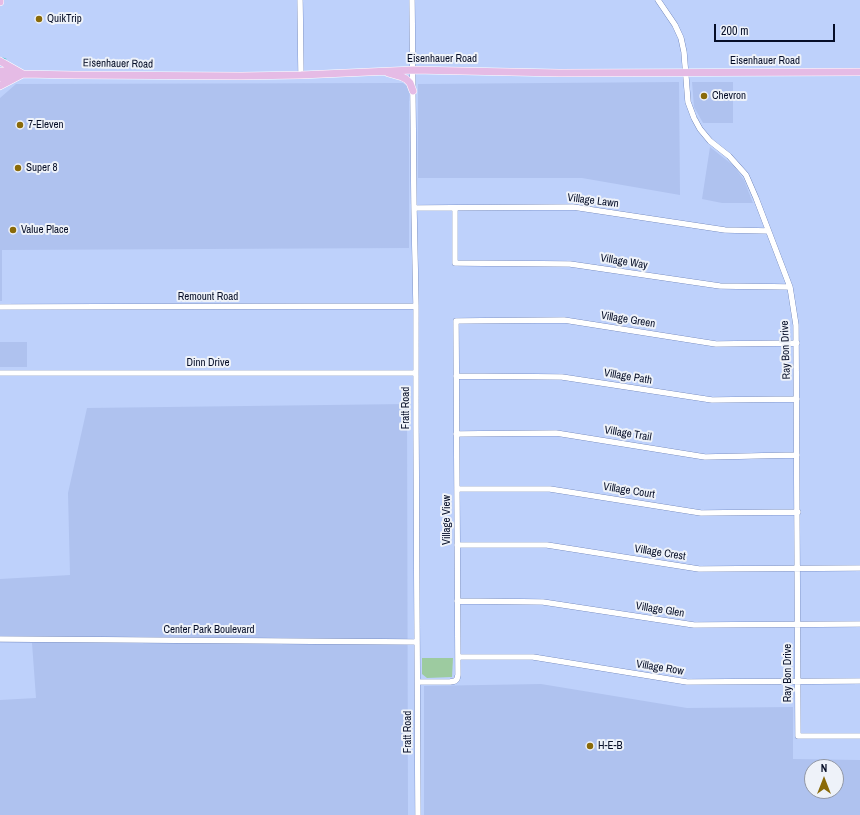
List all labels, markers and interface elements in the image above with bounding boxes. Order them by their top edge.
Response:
place label: QuikTrip [47,12,82,26]
marker: QuikTrip [34,14,44,24]
scale bar [716,16,837,42]
text: 200 m [721,23,748,39]
street label: Eisenhauer Road [407,52,477,66]
street label: Eisenhauer Road [730,54,800,68]
street label: Eisenhauer Road [83,57,153,71]
place label: Chevron [712,89,746,103]
marker: Chevron [699,91,709,101]
place label: 7-Eleven [28,118,64,132]
marker: 7-Eleven [15,120,25,130]
place label: Super 8 [26,161,58,175]
marker: Super 8 [13,163,23,173]
street label: Village Lawn [567,191,619,211]
place label: Value Place [21,223,68,237]
marker: Value Place [8,225,18,235]
street label: Village Way [599,252,649,272]
street label: Remount Road [178,290,238,304]
street label: Village Green [600,309,656,331]
street label: Ray Bon Drive [778,320,794,380]
street label: Dinn Drive [186,356,230,370]
street label: Village Path [603,367,653,387]
street label: Fratt Road [399,387,413,429]
street label: Village Trail [603,424,653,444]
street label: Village Court [602,480,656,502]
street label: Village View [440,495,454,545]
street label: Village Crest [634,542,686,564]
street label: Village Glen [635,600,685,620]
street label: Center Park Boulevard [163,623,255,637]
street label: Ray Bon Drive [781,644,795,702]
street label: Village Row [635,658,685,678]
street label: Fratt Road [401,711,415,753]
place label: H-E-B [598,739,623,753]
marker: H-E-B [585,741,595,751]
north arrow [804,759,844,799]
text: N [821,761,827,775]

